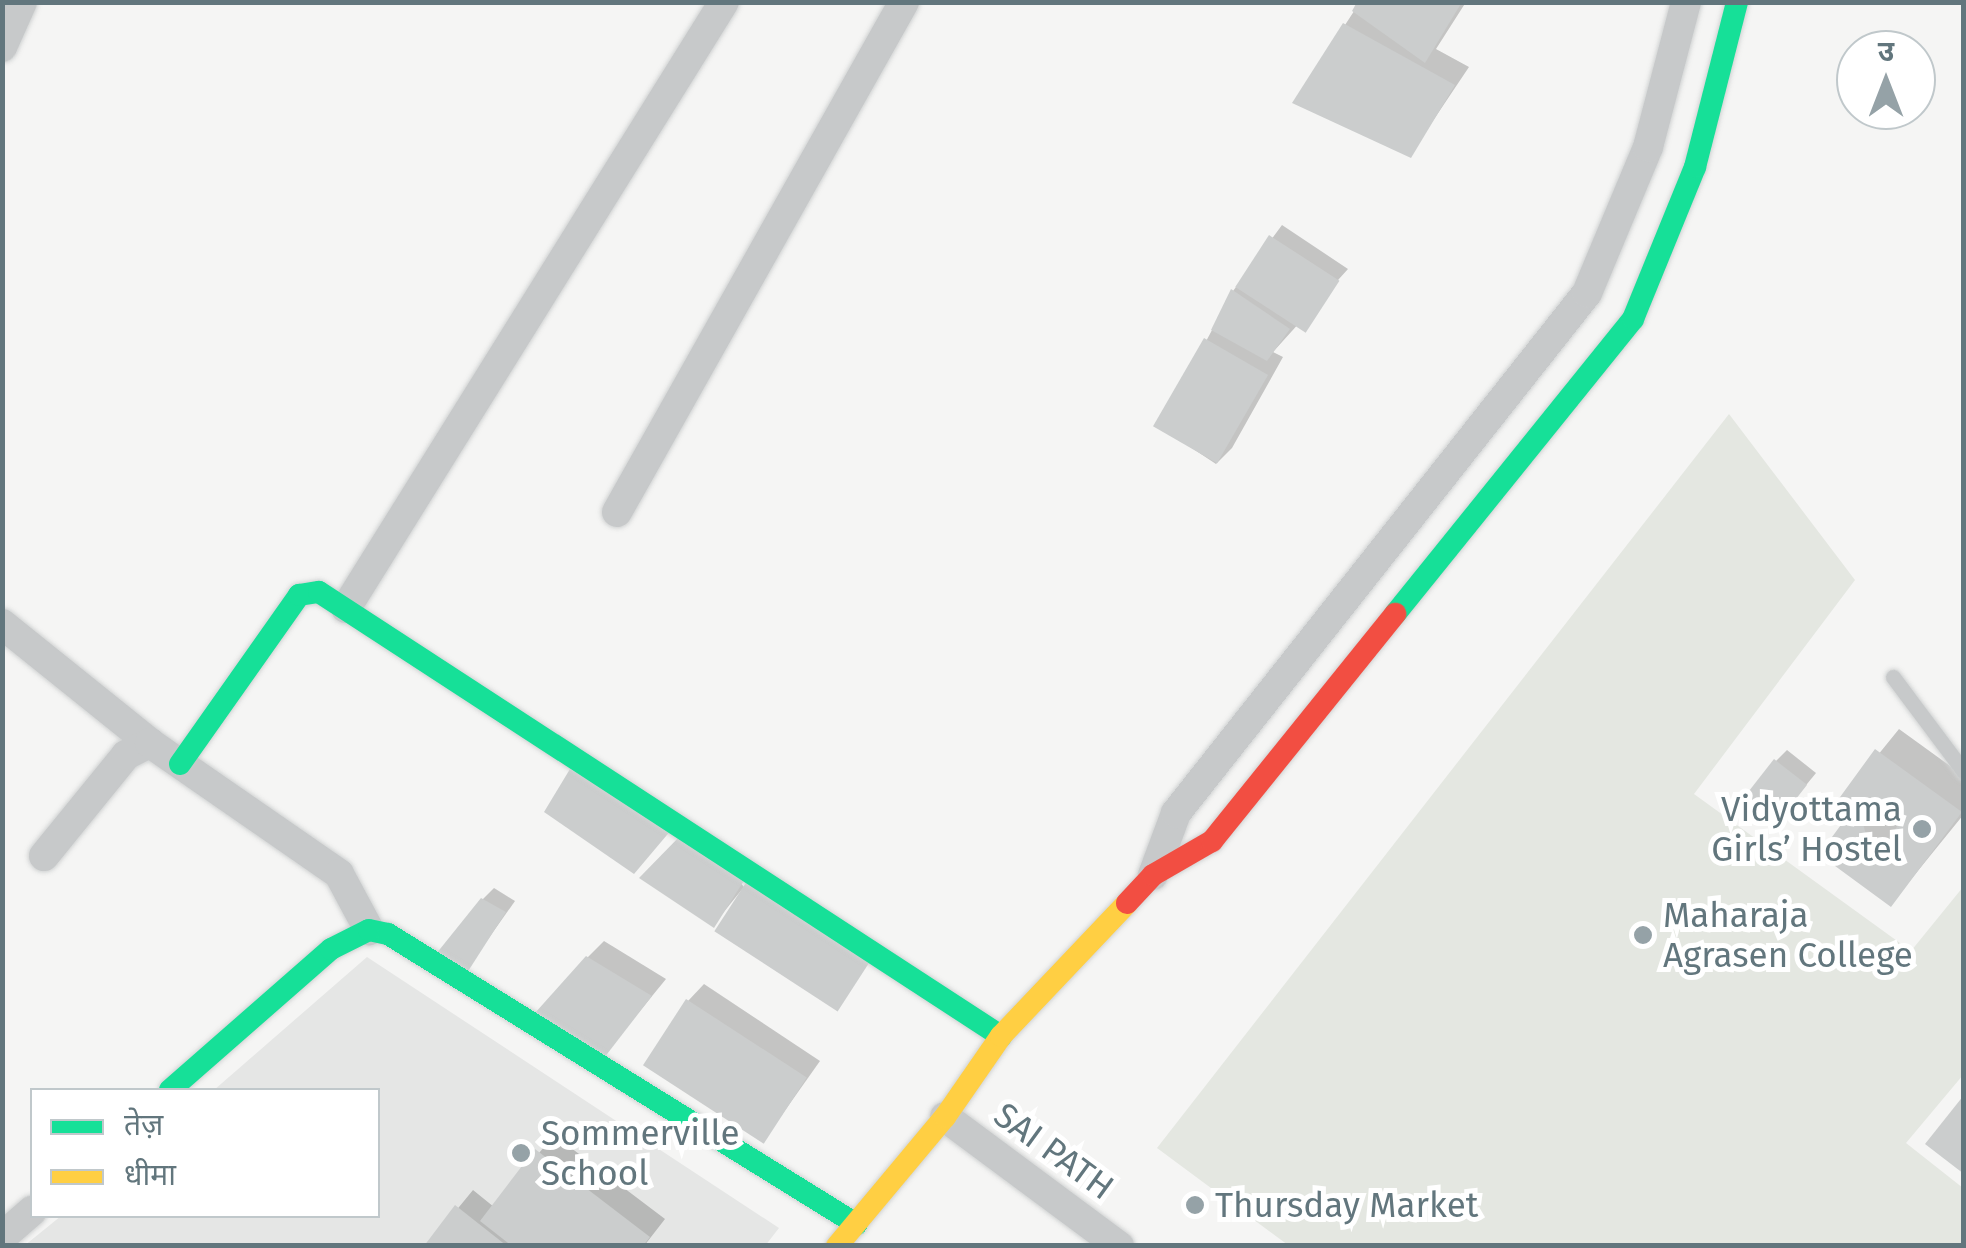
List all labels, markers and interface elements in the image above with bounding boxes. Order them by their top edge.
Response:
north arrow [1836,30,1936,130]
text: उ [1878,35,1894,68]
place label: Vidyottama Girls’ Hostel [1711,788,1902,870]
marker: Vidyottama Girls’ Hostel [1911,818,1933,840]
place label: Maharaja Agrasen College [1663,894,1913,976]
marker: Maharaja Agrasen College [1632,924,1654,946]
legend [30,1088,380,1218]
street label: SAI PATH [986,1094,1122,1208]
text: तेज़ [124,1107,163,1143]
place label: Sommerville School [541,1112,740,1194]
marker: Sommerville School [510,1142,532,1164]
text: धीमा [124,1157,176,1193]
place label: Thursday Market [1215,1184,1478,1226]
marker: Thursday Market [1184,1194,1206,1216]

